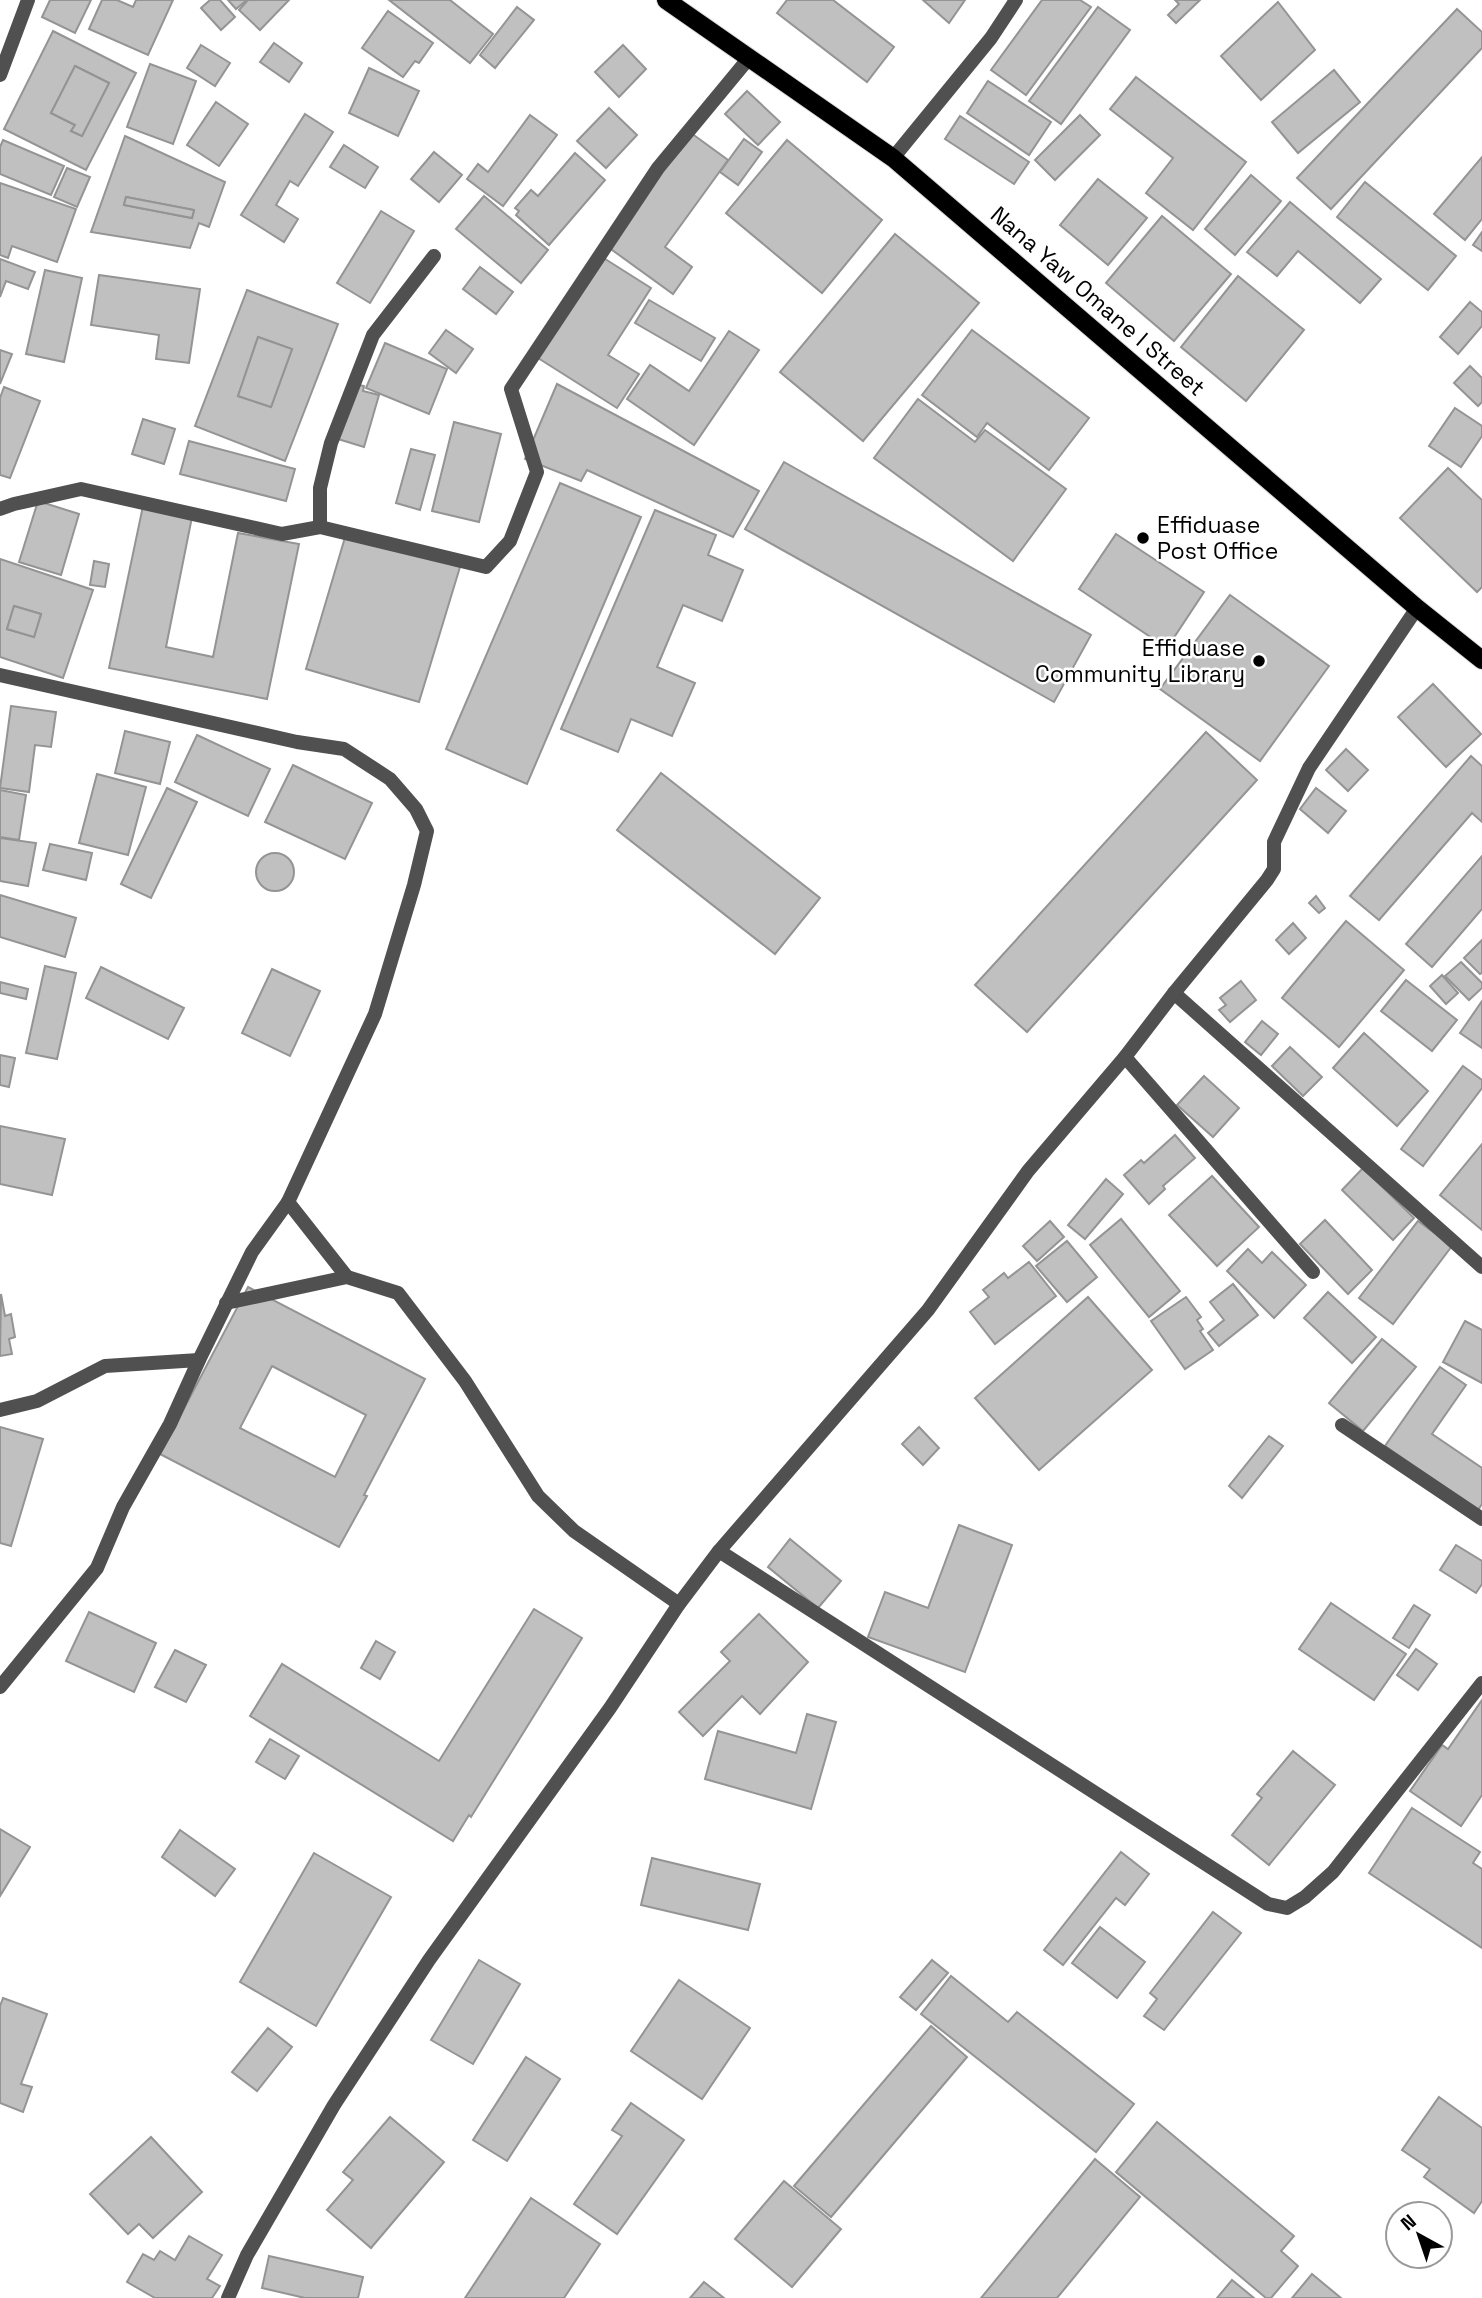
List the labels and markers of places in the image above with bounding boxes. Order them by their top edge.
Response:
place label: Effiduase Post Office [1157,510,1278,566]
marker: Effiduase Post Office [1135,530,1151,546]
place label: Effiduase Community Library [1035,633,1245,689]
marker: Effiduase Community Library [1251,653,1267,669]

